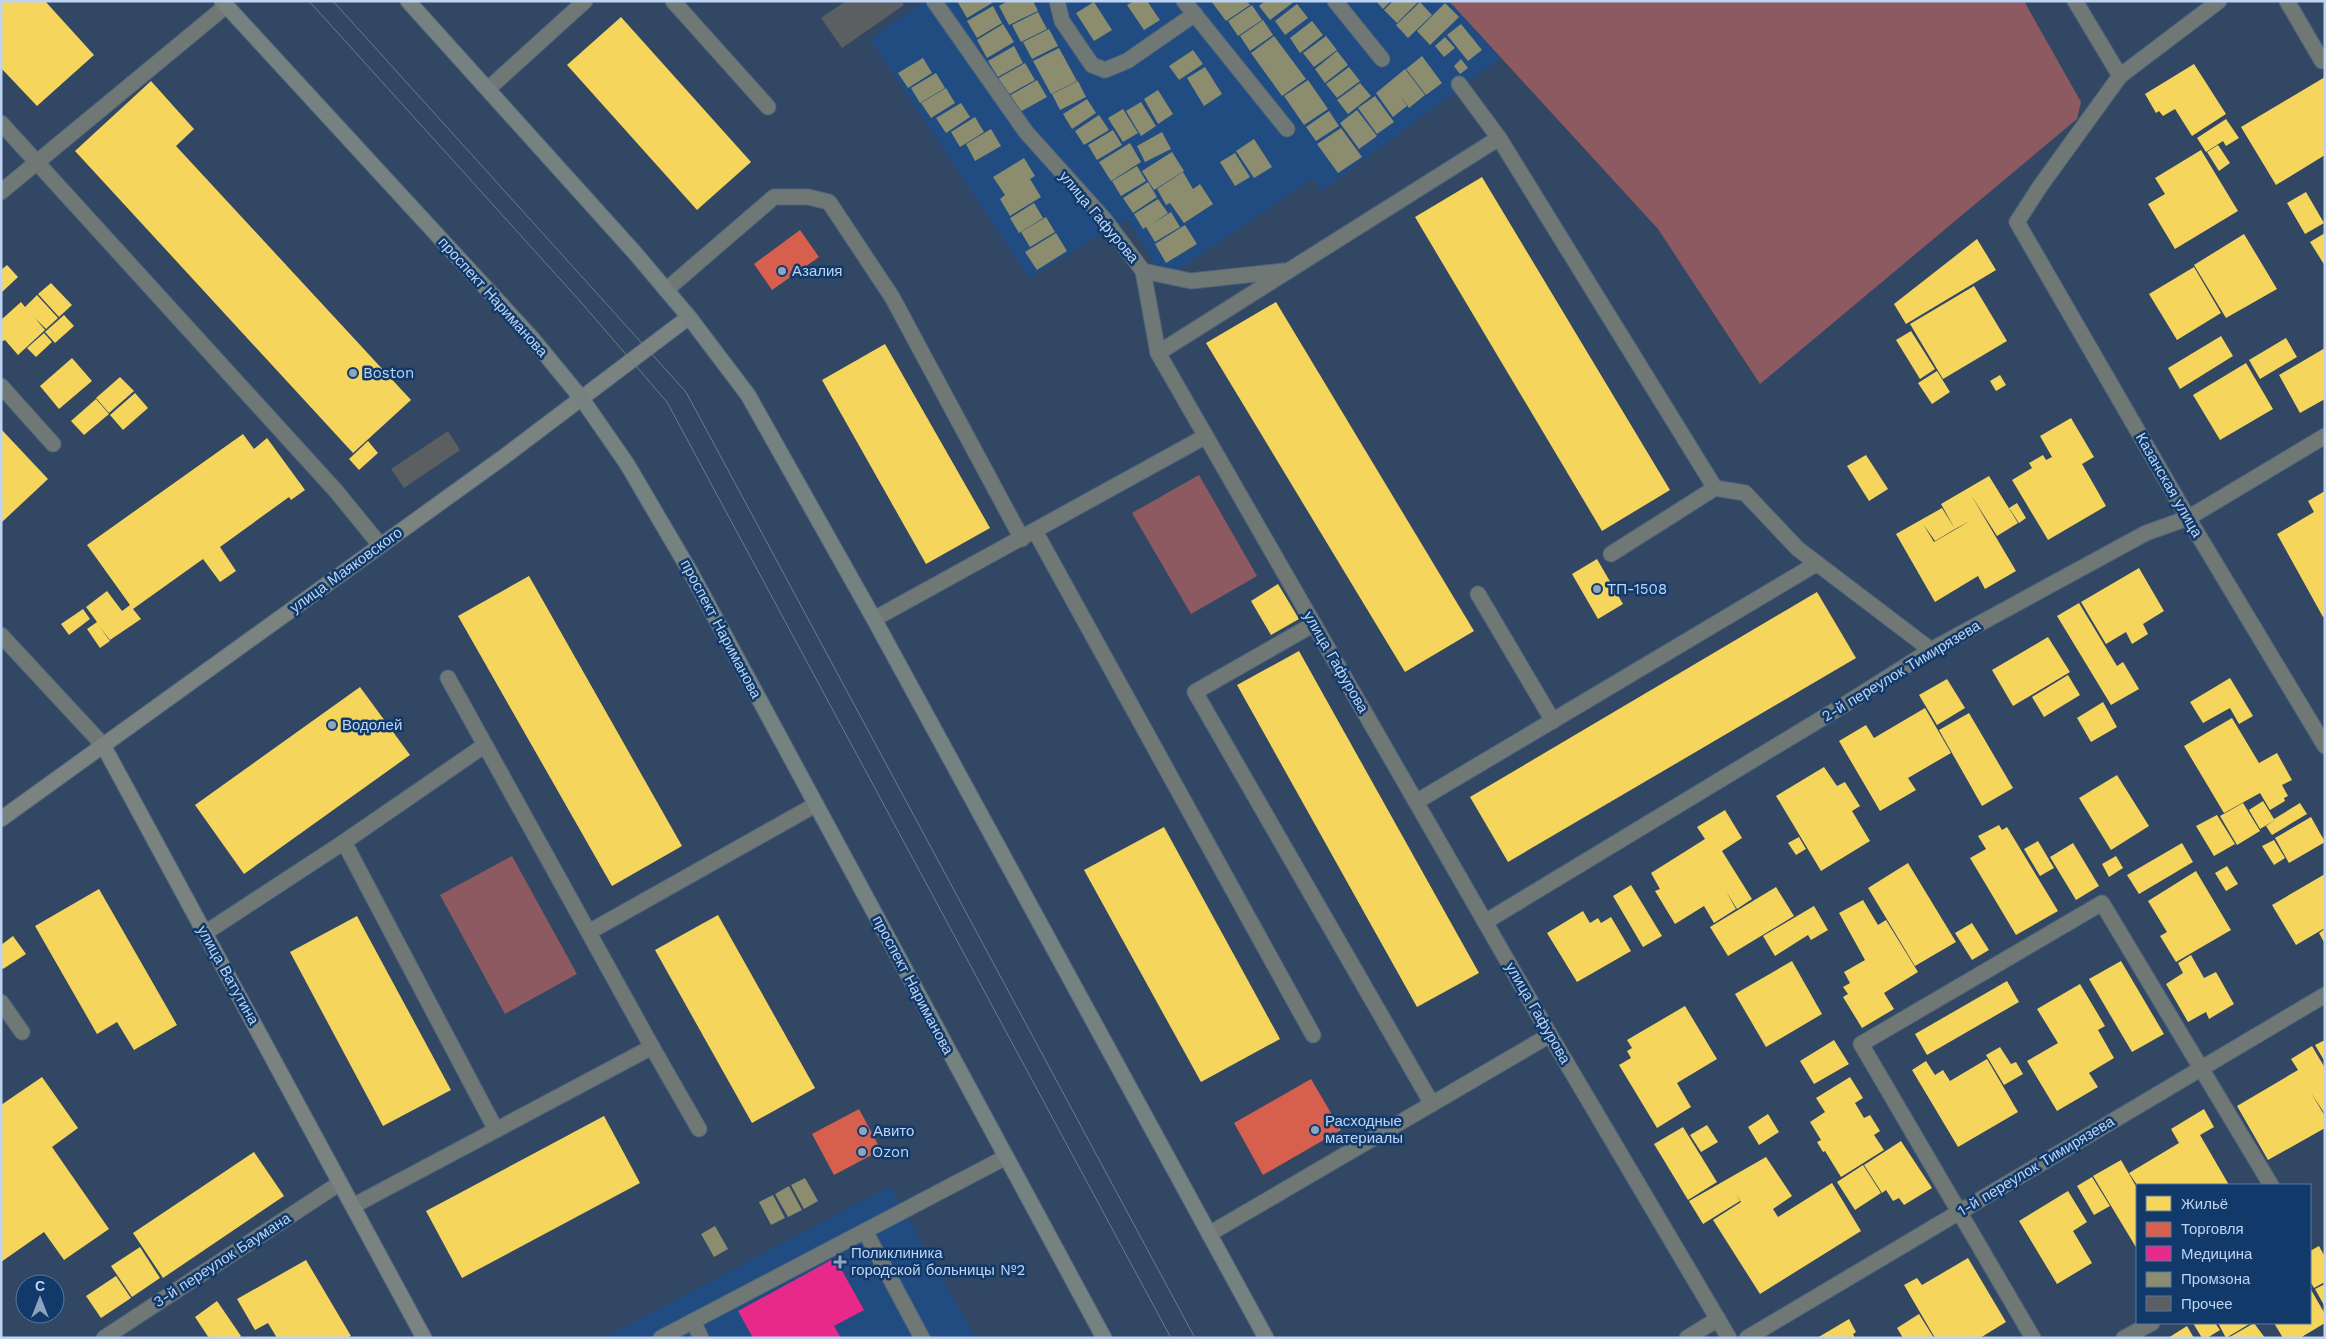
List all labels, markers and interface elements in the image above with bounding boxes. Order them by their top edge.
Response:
street label: улица Гафурова [1055,167,1143,267]
street label: проспект Нариманова [435,233,552,361]
place label: Азалия [792,262,842,280]
marker: Азалия [776,265,788,277]
place label: Boston [363,364,414,382]
marker: Boston [347,367,359,379]
street label: Казанская улица [2132,430,2207,541]
street label: улица Маяковского [286,523,406,617]
street label: проспект Нариманова [677,556,766,702]
place label: ТП-1508 [1607,580,1667,598]
marker: ТП-1508 [1591,583,1603,595]
street label: улица Гафурова [1300,608,1373,717]
street label: 2-й переулок Тимирязева [1818,616,1984,726]
place label: Водолей [342,716,402,734]
marker: Водолей [326,719,338,731]
street label: проспект Нариманова [869,912,958,1058]
street label: улица Ватутина [193,922,263,1028]
street label: улица Гафурова [1502,959,1575,1068]
place label: Расходные материалы [1325,1112,1403,1147]
street label: 1-й переулок Тимирязева [1955,1112,2118,1220]
place label: Авито [873,1122,914,1140]
marker: Расходные материалы [1309,1124,1321,1136]
marker: Авито [857,1125,869,1137]
place label: Ozon [872,1143,909,1161]
marker: Ozon [856,1146,868,1158]
legend [2136,1184,2311,1324]
text: Жильё [2181,1195,2228,1213]
street label: 3-й переулок Баумана [150,1209,294,1311]
text: Торговля [2181,1220,2244,1238]
place label: Поликлиника городской больницы №2 [851,1244,1025,1279]
text: Медицина [2181,1245,2253,1263]
marker: Поликлиника городской больницы №2 [833,1255,847,1269]
text: Промзона [2181,1270,2251,1288]
north arrow [15,1274,65,1324]
text: С [35,1278,45,1294]
text: Прочее [2181,1295,2233,1313]

